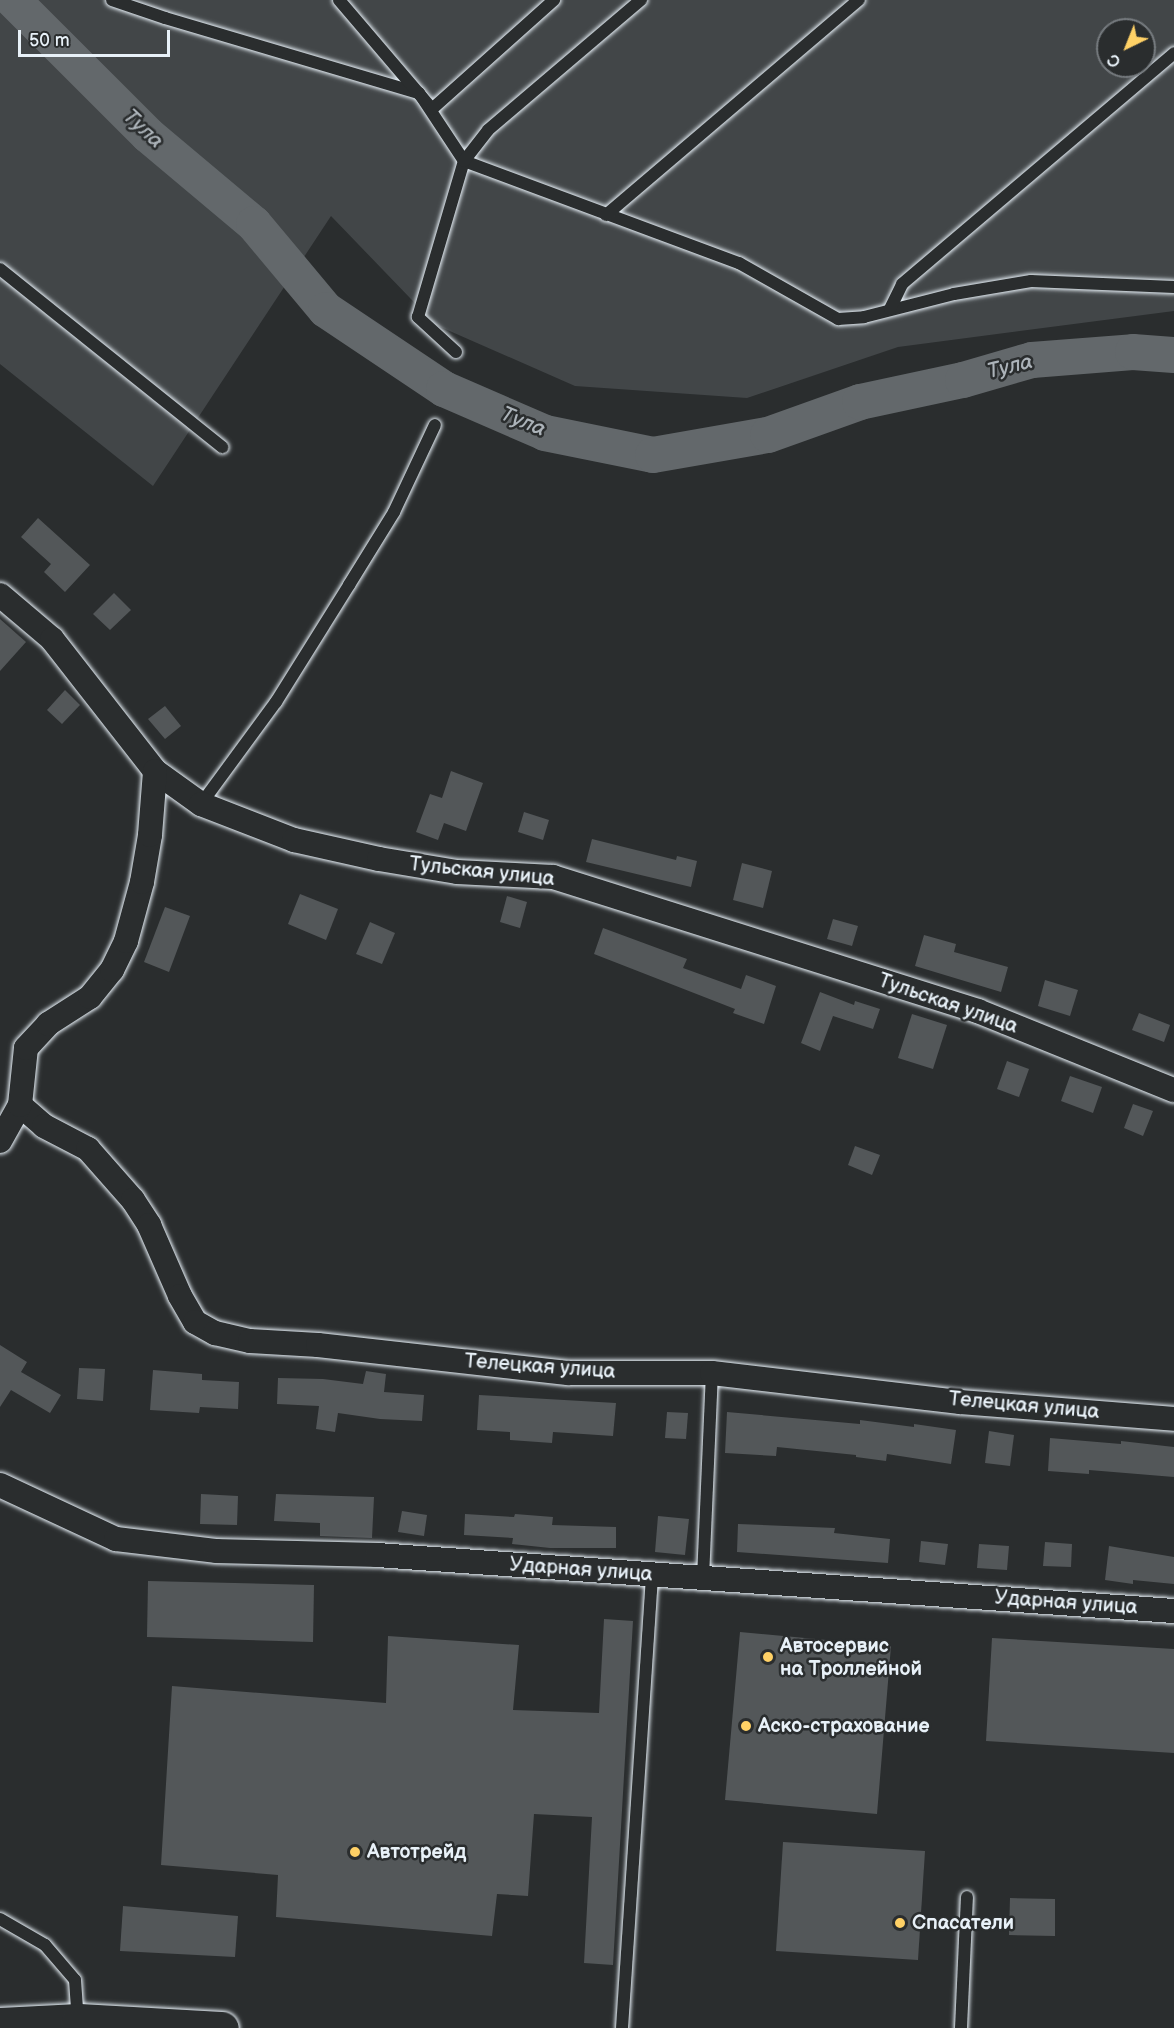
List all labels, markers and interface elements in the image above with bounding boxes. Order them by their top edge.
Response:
scale bar [21,18,172,56]
north arrow [1096,18,1156,78]
text: 50 m [29,30,70,51]
text: С [1104,49,1125,71]
water label: Тула [117,104,169,154]
water label: Тула [984,349,1036,385]
water label: Тула [497,402,549,442]
street label: Тульская улица [408,852,556,892]
street label: Тульская улица [875,969,1021,1039]
street label: Телецкая улица [464,1350,616,1384]
street label: Телецкая улица [948,1387,1100,1425]
street label: Ударная улица [509,1553,653,1587]
street label: Ударная улица [994,1586,1138,1620]
place label: Автосервис на Троллейной [780,1634,922,1681]
marker: Автосервис на Троллейной [761,1650,775,1664]
place label: Аско-страхование [758,1714,930,1738]
marker: Аско-страхование [739,1719,753,1733]
place label: Автотрейд [367,1840,466,1864]
marker: Автотрейд [348,1845,362,1859]
place label: Спасатели [912,1911,1014,1935]
marker: Спасатели [893,1916,907,1930]

